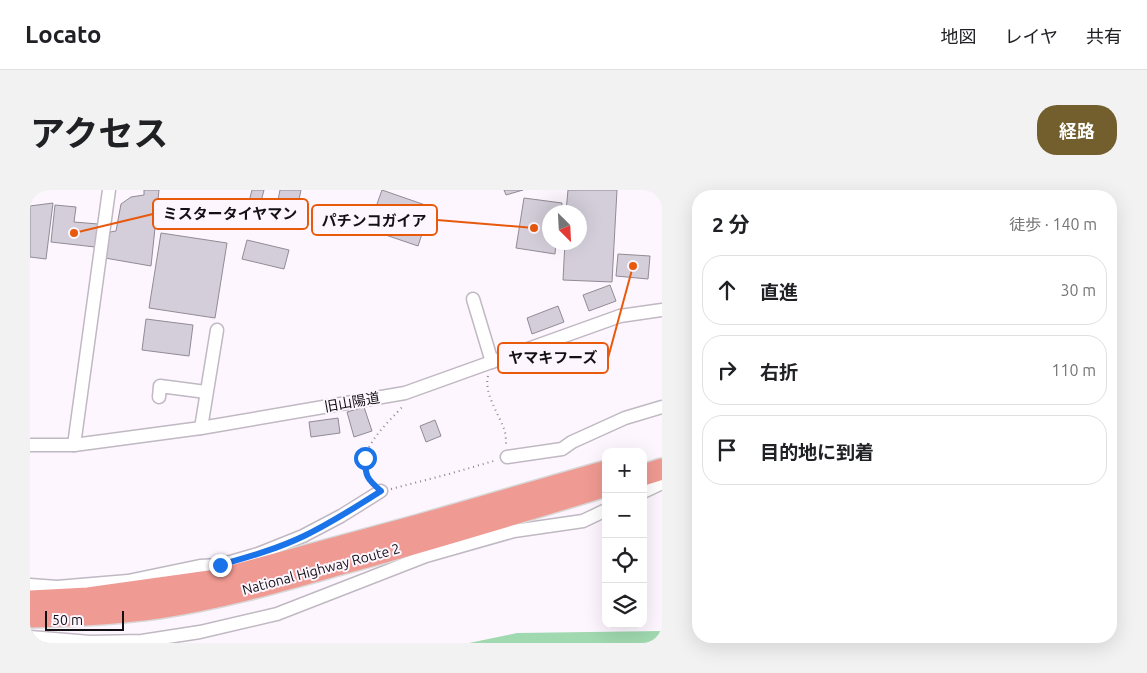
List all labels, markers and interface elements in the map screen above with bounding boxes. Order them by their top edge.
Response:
text: Locato [25,21,101,48]
text: 地図 [941,26,977,46]
text: レイヤ [1005,26,1058,46]
text: 共有 [1086,26,1122,46]
button: 経路 [1037,105,1117,155]
text: アクセス [30,113,168,153]
callout: ミスタータイヤマン [153,199,308,229]
text: ミスタータイヤマン [163,205,297,222]
callout: パチンコガイア [312,205,437,235]
north arrow [542,205,587,250]
text: パチンコガイア [321,212,427,229]
text: 2 分 [712,212,750,236]
text: 徒歩 · 140 m [1009,215,1097,233]
icon: ahead [713,276,741,304]
text: 直進 [760,281,798,303]
text: 30 m [1060,281,1096,299]
callout: ヤマキフーズ [498,343,608,373]
text: ヤマキフーズ [508,349,598,366]
icon: right [713,356,741,384]
text: 右折 [760,361,798,383]
text: 110 m [1051,361,1096,379]
street label: 旧山陽道 [323,389,381,415]
icon: arrive [713,436,741,464]
text: 目的地に到着 [760,441,874,463]
route start [354,447,377,470]
map controls [602,448,647,628]
button: + [602,448,647,493]
button: − [602,493,647,538]
button: locate [602,538,647,583]
street label: National Highway Route 2 [240,540,402,598]
route end [209,554,232,577]
button: layers [602,583,647,628]
scale bar [45,608,124,631]
text: 50 m [52,612,83,628]

